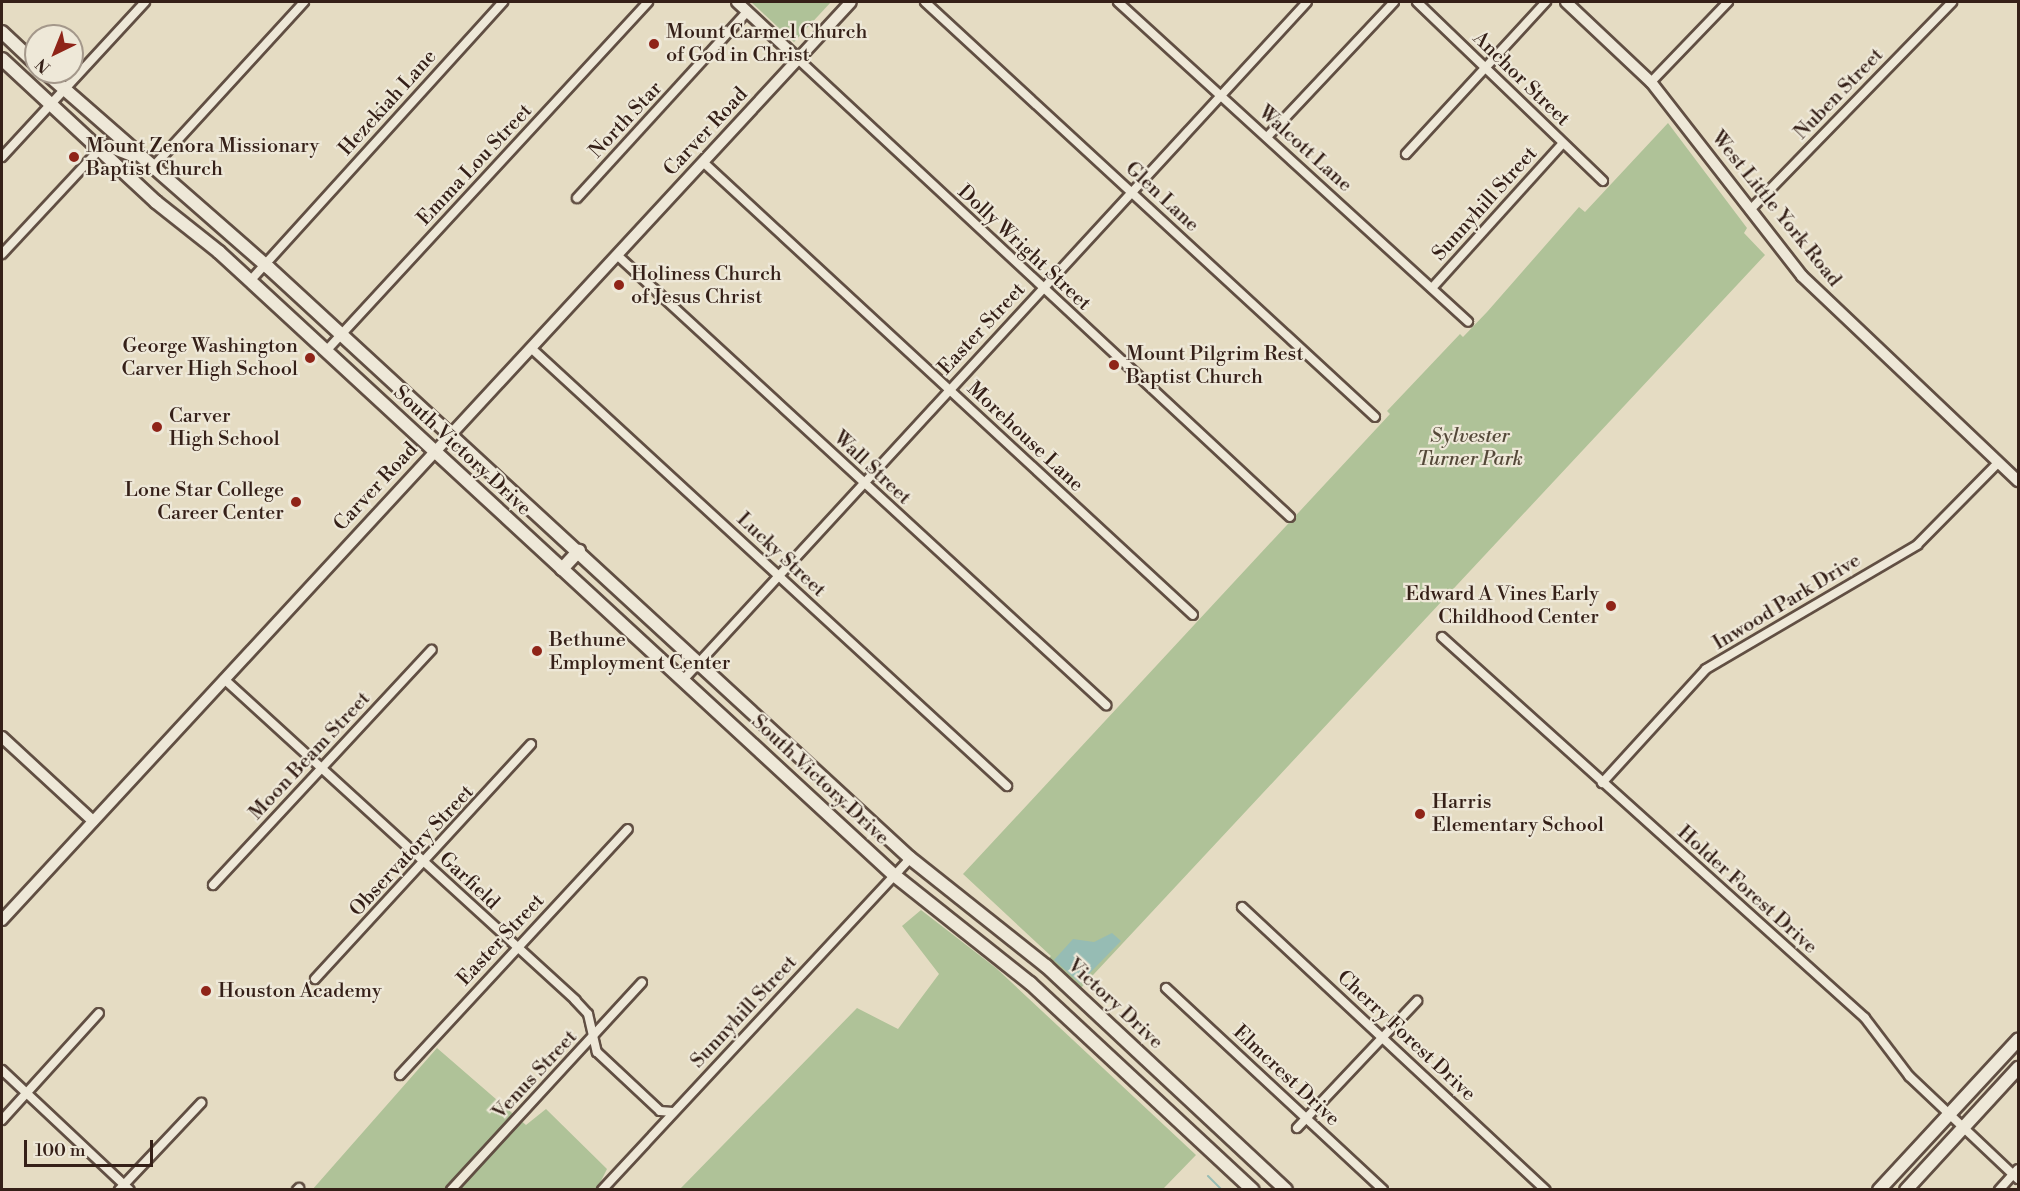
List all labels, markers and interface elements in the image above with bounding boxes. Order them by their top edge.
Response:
place label: Mount Carmel Church of God in Christ [666,20,867,67]
north arrow [24,24,84,84]
street label: Anchor Street [1467,27,1575,131]
marker: Mount Carmel Church of God in Christ [647,37,661,51]
street label: Nuben Street [1789,43,1889,145]
street label: Hezekiah Lane [334,45,442,161]
text: N [32,54,55,77]
street label: North Star [584,77,668,163]
street label: Carver Road [659,83,753,181]
street label: Emma Lou Street [413,99,537,231]
street label: Walcott Lane [1253,101,1357,197]
street label: West Little York Road [1706,126,1846,292]
place label: Mount Zenora Missionary Baptist Church [86,134,319,181]
street label: Sunnyhill Street [1428,142,1542,266]
marker: Mount Zenora Missionary Baptist Church [67,150,81,164]
street label: Glen Lane [1120,157,1204,237]
street label: Dolly Wright Street [952,180,1096,316]
place label: Holiness Church of Jesus Christ [631,262,782,309]
marker: Holiness Church of Jesus Christ [612,278,626,292]
street label: Easter Street [933,278,1031,380]
place label: George Washington Carver High School [121,334,298,381]
place label: Mount Pilgrim Rest Baptist Church [1126,342,1304,389]
marker: George Washington Carver High School [303,351,317,365]
marker: Mount Pilgrim Rest Baptist Church [1107,358,1121,372]
street label: Morehouse Lane [962,377,1088,497]
street label: South Victory Drive [388,381,536,521]
place label: Carver High School [169,404,280,451]
marker: Carver High School [150,420,164,434]
park label: Sylvester Turner Park [1417,424,1523,471]
street label: Wall Street [828,426,916,510]
street label: Carver Road [329,438,423,536]
place label: Lone Star College Career Center [124,478,284,525]
marker: Lone Star College Career Center [289,495,303,509]
street label: Lucky Street [731,508,831,602]
street label: Inwood Park Drive [1709,549,1865,655]
place label: Edward A Vines Early Childhood Center [1405,582,1599,629]
marker: Edward A Vines Early Childhood Center [1604,599,1618,613]
place label: Bethune Employment Center [549,628,730,675]
marker: Bethune Employment Center [530,644,544,658]
street label: Moon Beam Street [244,687,376,825]
street label: South Victory Drive [746,710,894,850]
street label: Observatory Street [345,780,479,922]
place label: Harris Elementary School [1432,790,1604,837]
marker: Harris Elementary School [1413,807,1427,821]
street label: Holder Forest Drive [1672,821,1822,959]
street label: Garfield [434,847,504,915]
street label: Easter Street [452,889,550,991]
street label: Sunnyhill Street [686,951,802,1073]
street label: Victory Drive [1062,954,1168,1054]
street label: Cherry Forest Drive [1332,966,1480,1106]
place label: Houston Academy [218,979,382,1003]
marker: Houston Academy [199,984,213,998]
street label: Elmcrest Drive [1228,1021,1344,1131]
street label: Venus Street [488,1025,582,1125]
scale bar [27,1128,156,1166]
text: 100 m [35,1139,86,1162]

